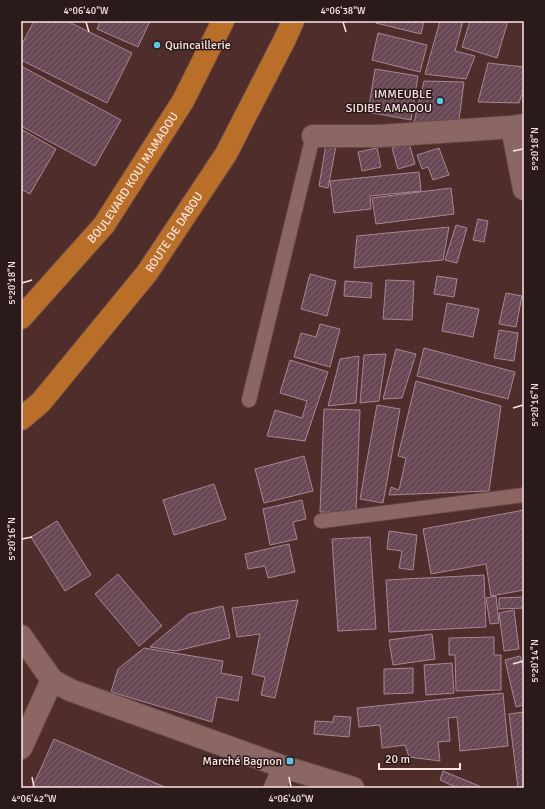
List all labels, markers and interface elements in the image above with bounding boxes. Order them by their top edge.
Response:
text: 4°06'40"W [63,5,109,17]
text: 4°06'38"W [320,5,366,17]
place label: Quincaillerie [165,38,231,53]
marker: Quincaillerie [152,40,162,50]
place label: IMMEUBLE SIDIBE AMADOU [346,87,432,116]
marker: IMMEUBLE SIDIBE AMADOU [435,96,445,106]
street label: BOULEVARD KOUI MAMADOU [84,109,182,246]
text: 5°20'18"N [529,127,541,171]
street label: ROUTE DE DABOU [142,189,206,276]
text: 5°20'18"N [6,261,18,305]
text: 5°20'16"N [529,383,541,427]
text: 5°20'16"N [6,517,18,561]
text: 5°20'14"N [529,639,541,683]
scale bar [379,745,460,771]
text: 20 m [385,752,410,767]
place label: Marché Bagnon [202,754,282,769]
marker: Marché Bagnon [285,756,295,766]
text: 4°06'42"W [11,793,57,805]
text: 4°06'40"W [268,793,314,805]

